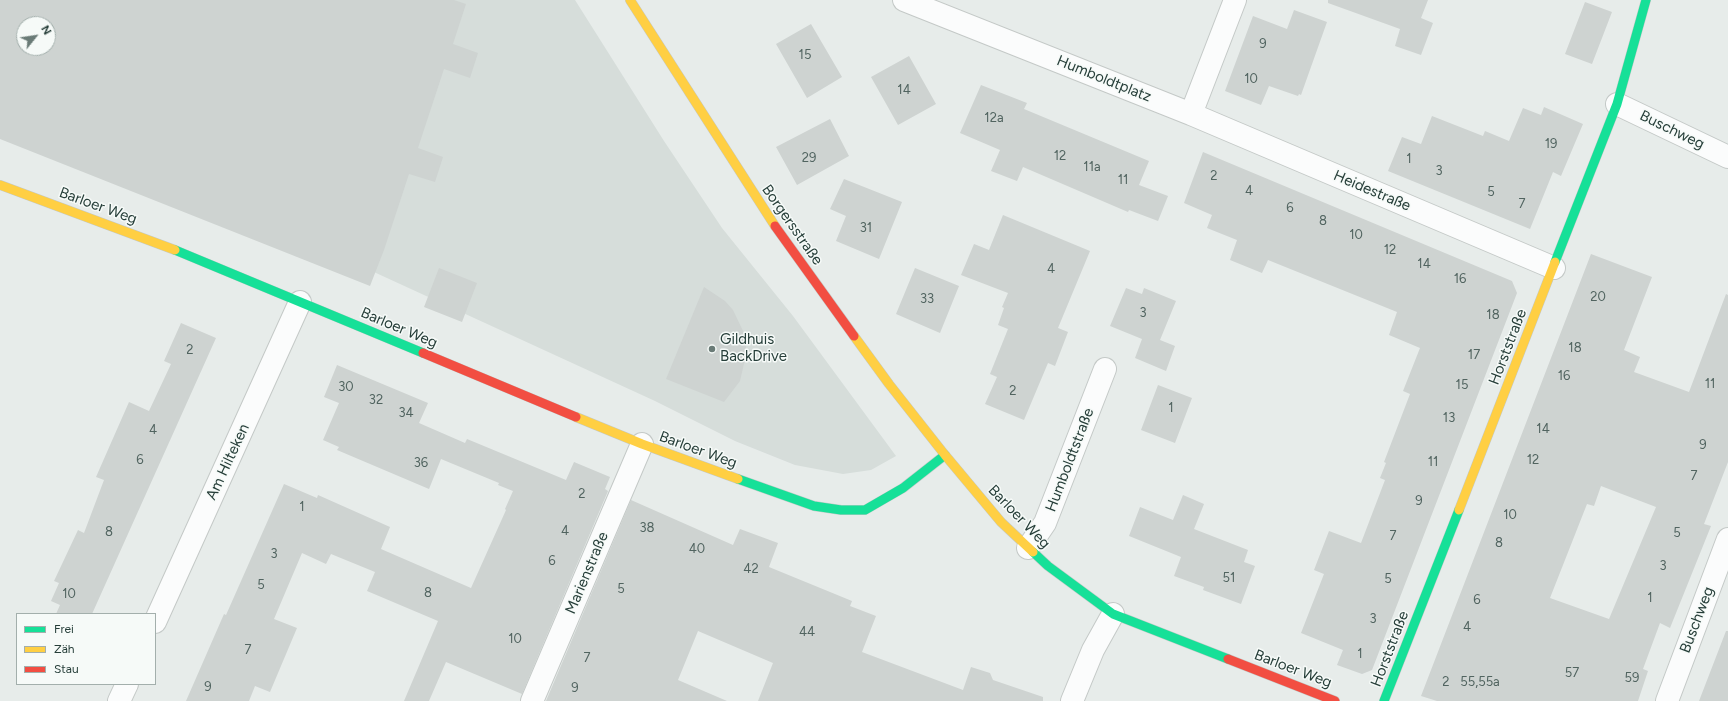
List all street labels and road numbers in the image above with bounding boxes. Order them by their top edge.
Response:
street label: Humboldtplatz [1054,52,1154,106]
street label: Buschweg [1637,107,1707,153]
street label: Heidestraße [1331,167,1413,215]
street label: Borgersstraße [758,181,826,269]
street label: Barloer Weg [57,184,139,228]
street label: Barloer Weg [358,304,440,352]
street label: Horststraße [1485,307,1531,387]
street label: Humboldtstraße [1042,406,1098,514]
street label: Am Hilteken [202,421,254,503]
street label: Barloer Weg [657,428,739,472]
street label: Barloer Weg [984,481,1054,553]
street label: Marienstraße [562,529,612,617]
street label: Buschweg [1676,584,1718,656]
street label: Horststraße [1367,609,1413,689]
street label: Barloer Weg [1252,646,1334,692]

